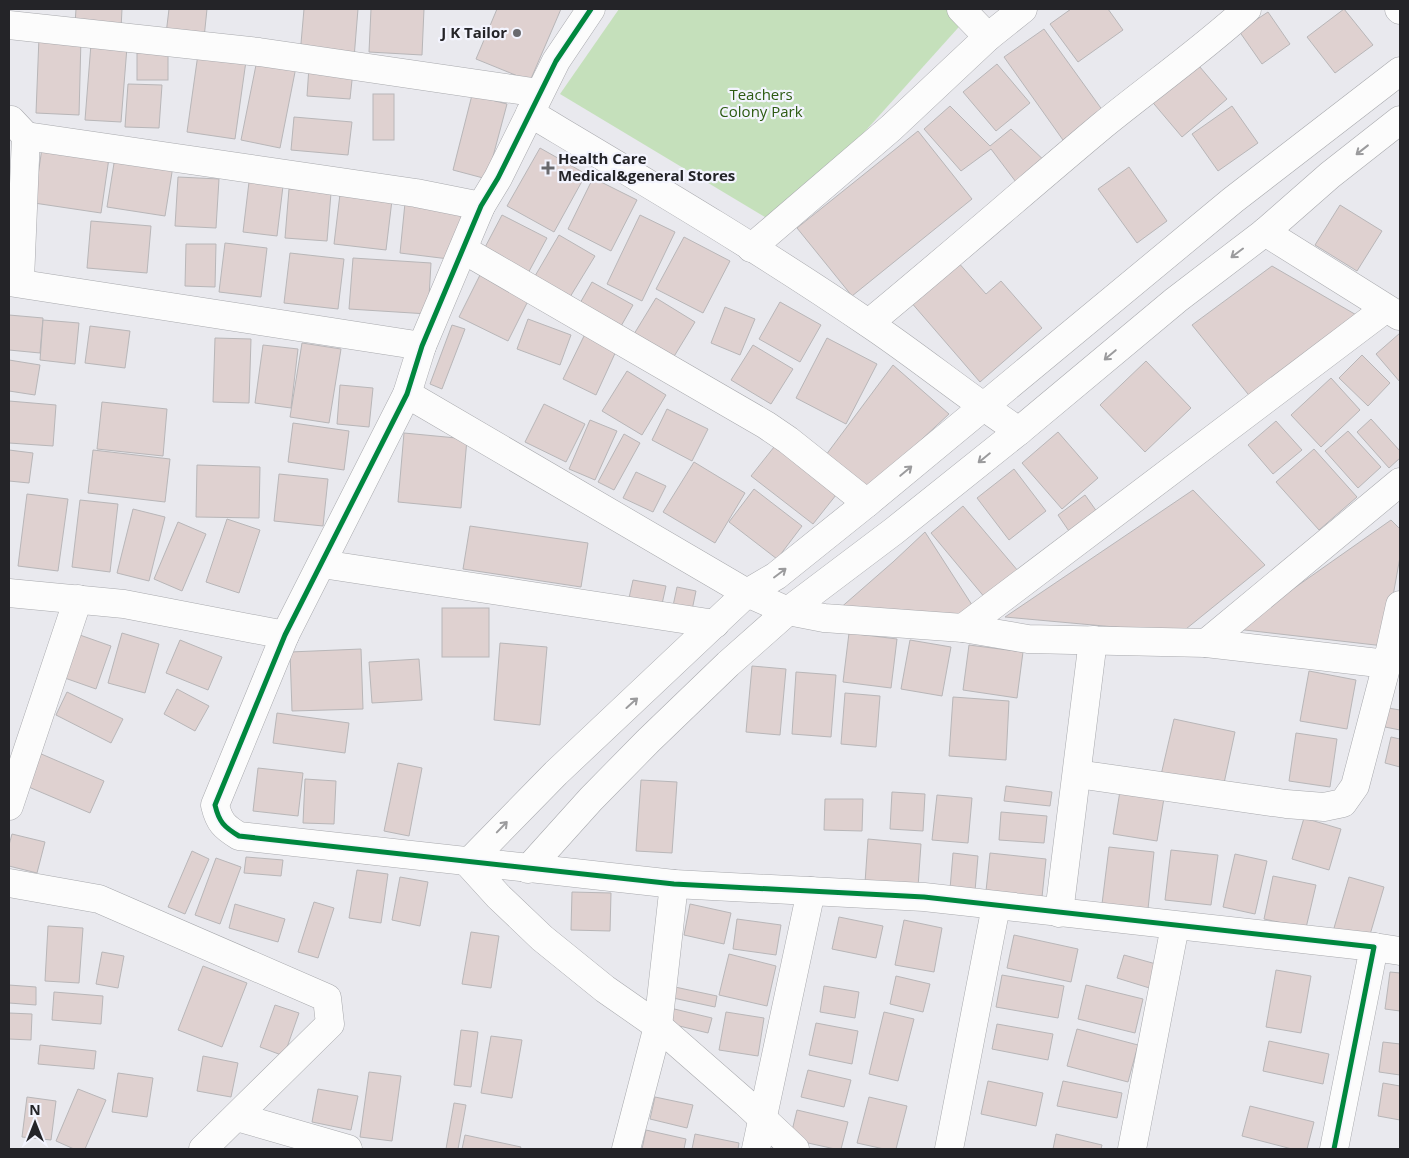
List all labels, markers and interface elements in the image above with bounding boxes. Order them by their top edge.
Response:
place label: J K Tailor [439,22,507,42]
marker: J K Tailor [511,27,523,39]
park label: Teachers Colony Park [719,84,803,121]
one-way arrow [1355,145,1369,155]
place label: Health Care Medical&general Stores [558,148,735,185]
marker: Health Care Medical&general Stores [542,162,554,174]
one-way arrow [1231,248,1244,259]
one-way arrow [1104,349,1117,360]
one-way arrow [978,453,991,464]
one-way arrow [899,465,912,476]
one-way arrow [773,568,787,578]
one-way arrow [625,697,638,709]
one-way arrow [496,821,508,834]
north arrow [10,1098,60,1148]
text: N [29,1100,41,1119]

